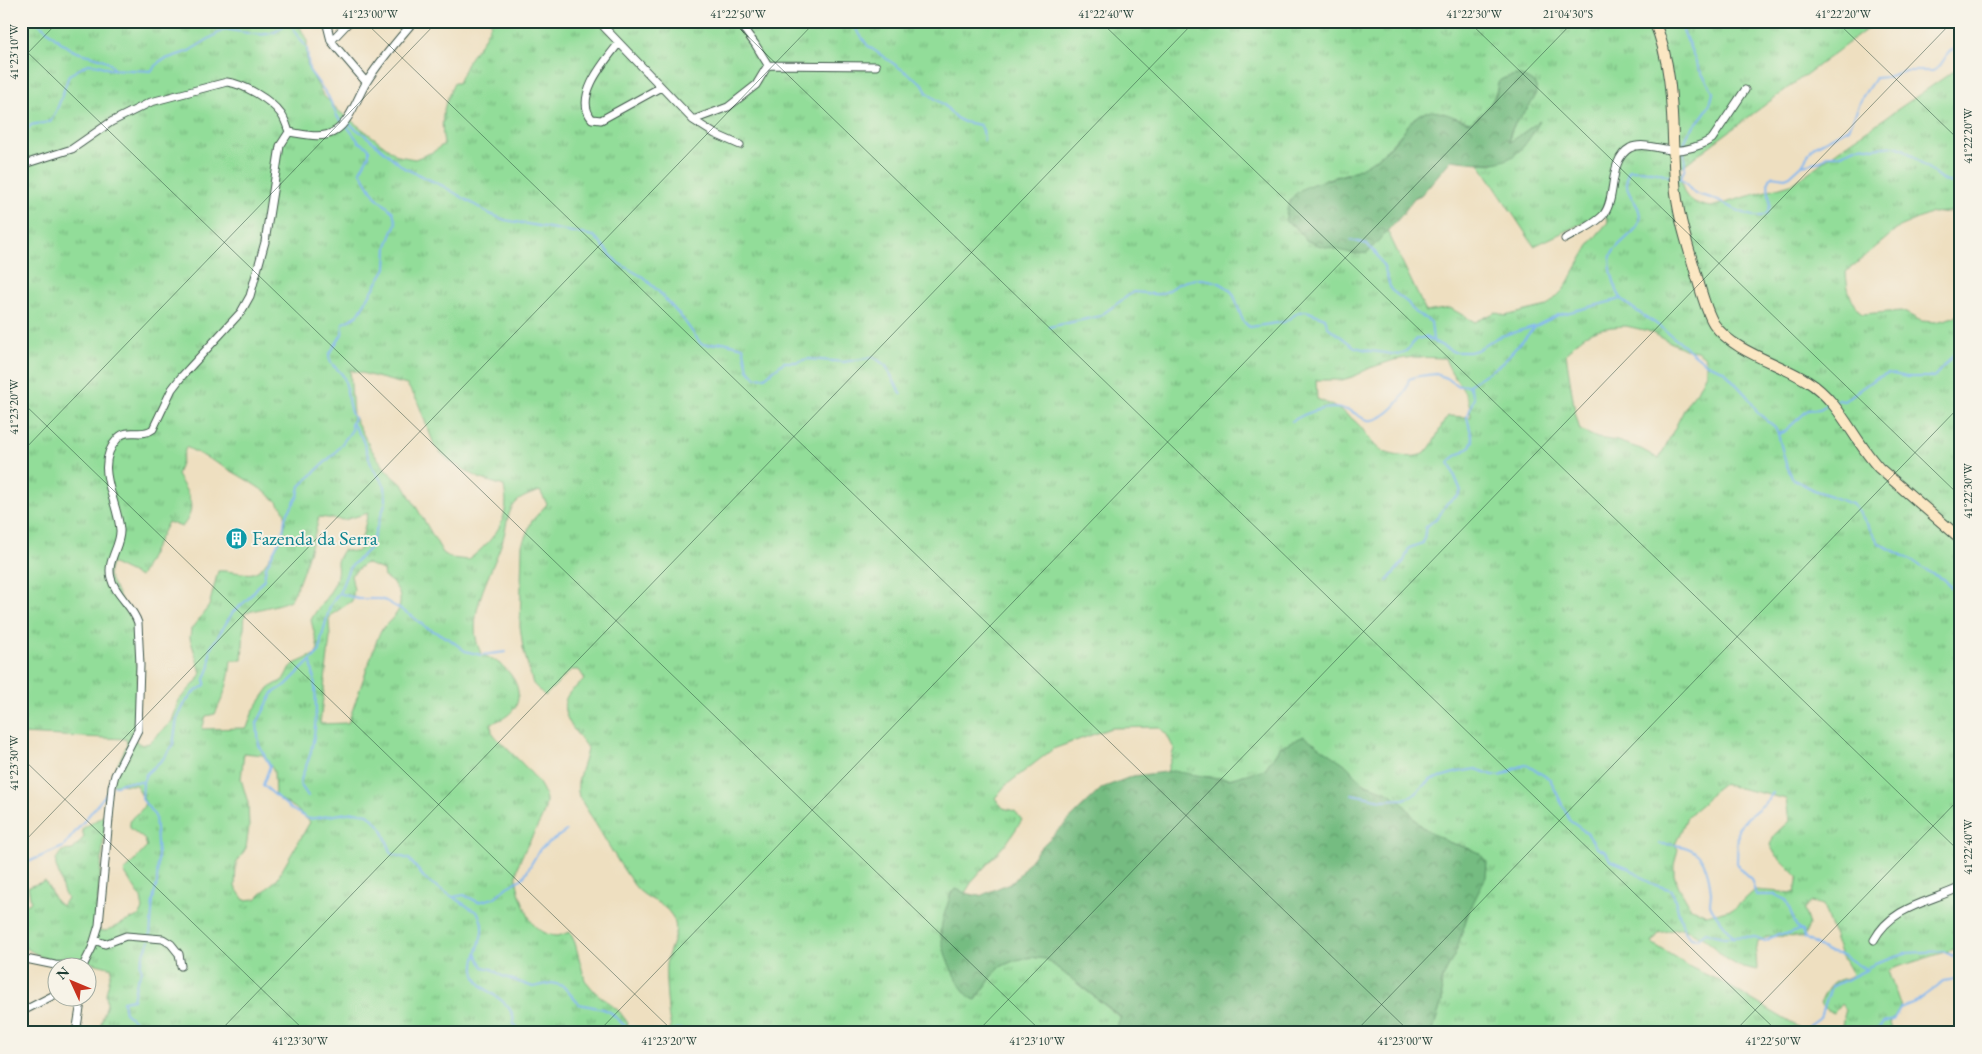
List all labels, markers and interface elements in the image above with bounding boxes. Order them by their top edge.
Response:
text: 41°23'00"W [342,6,399,22]
text: 41°22'50"W [710,6,767,22]
text: 41°22'40"W [1078,6,1135,22]
text: 41°22'30"W [1446,6,1503,22]
text: 21°04'30"S [1543,6,1593,22]
text: 41°22'20"W [1815,6,1872,22]
text: 41°23'10"W [6,23,22,80]
text: 41°22'20"W [1960,107,1976,164]
text: 41°23'20"W [6,378,22,435]
text: 41°22'30"W [1960,462,1976,519]
place label: Fazenda da Serra [252,525,378,551]
building icon: Fazenda da Serra [224,526,248,550]
text: 41°23'30"W [6,734,22,791]
text: 41°22'40"W [1960,818,1976,875]
north arrow [48,956,98,1006]
text: N [52,962,74,983]
text: 41°23'30"W [272,1033,329,1049]
text: 41°23'20"W [641,1033,698,1049]
text: 41°23'10"W [1009,1033,1066,1049]
text: 41°23'00"W [1377,1033,1434,1049]
text: 41°22'50"W [1745,1033,1802,1049]

